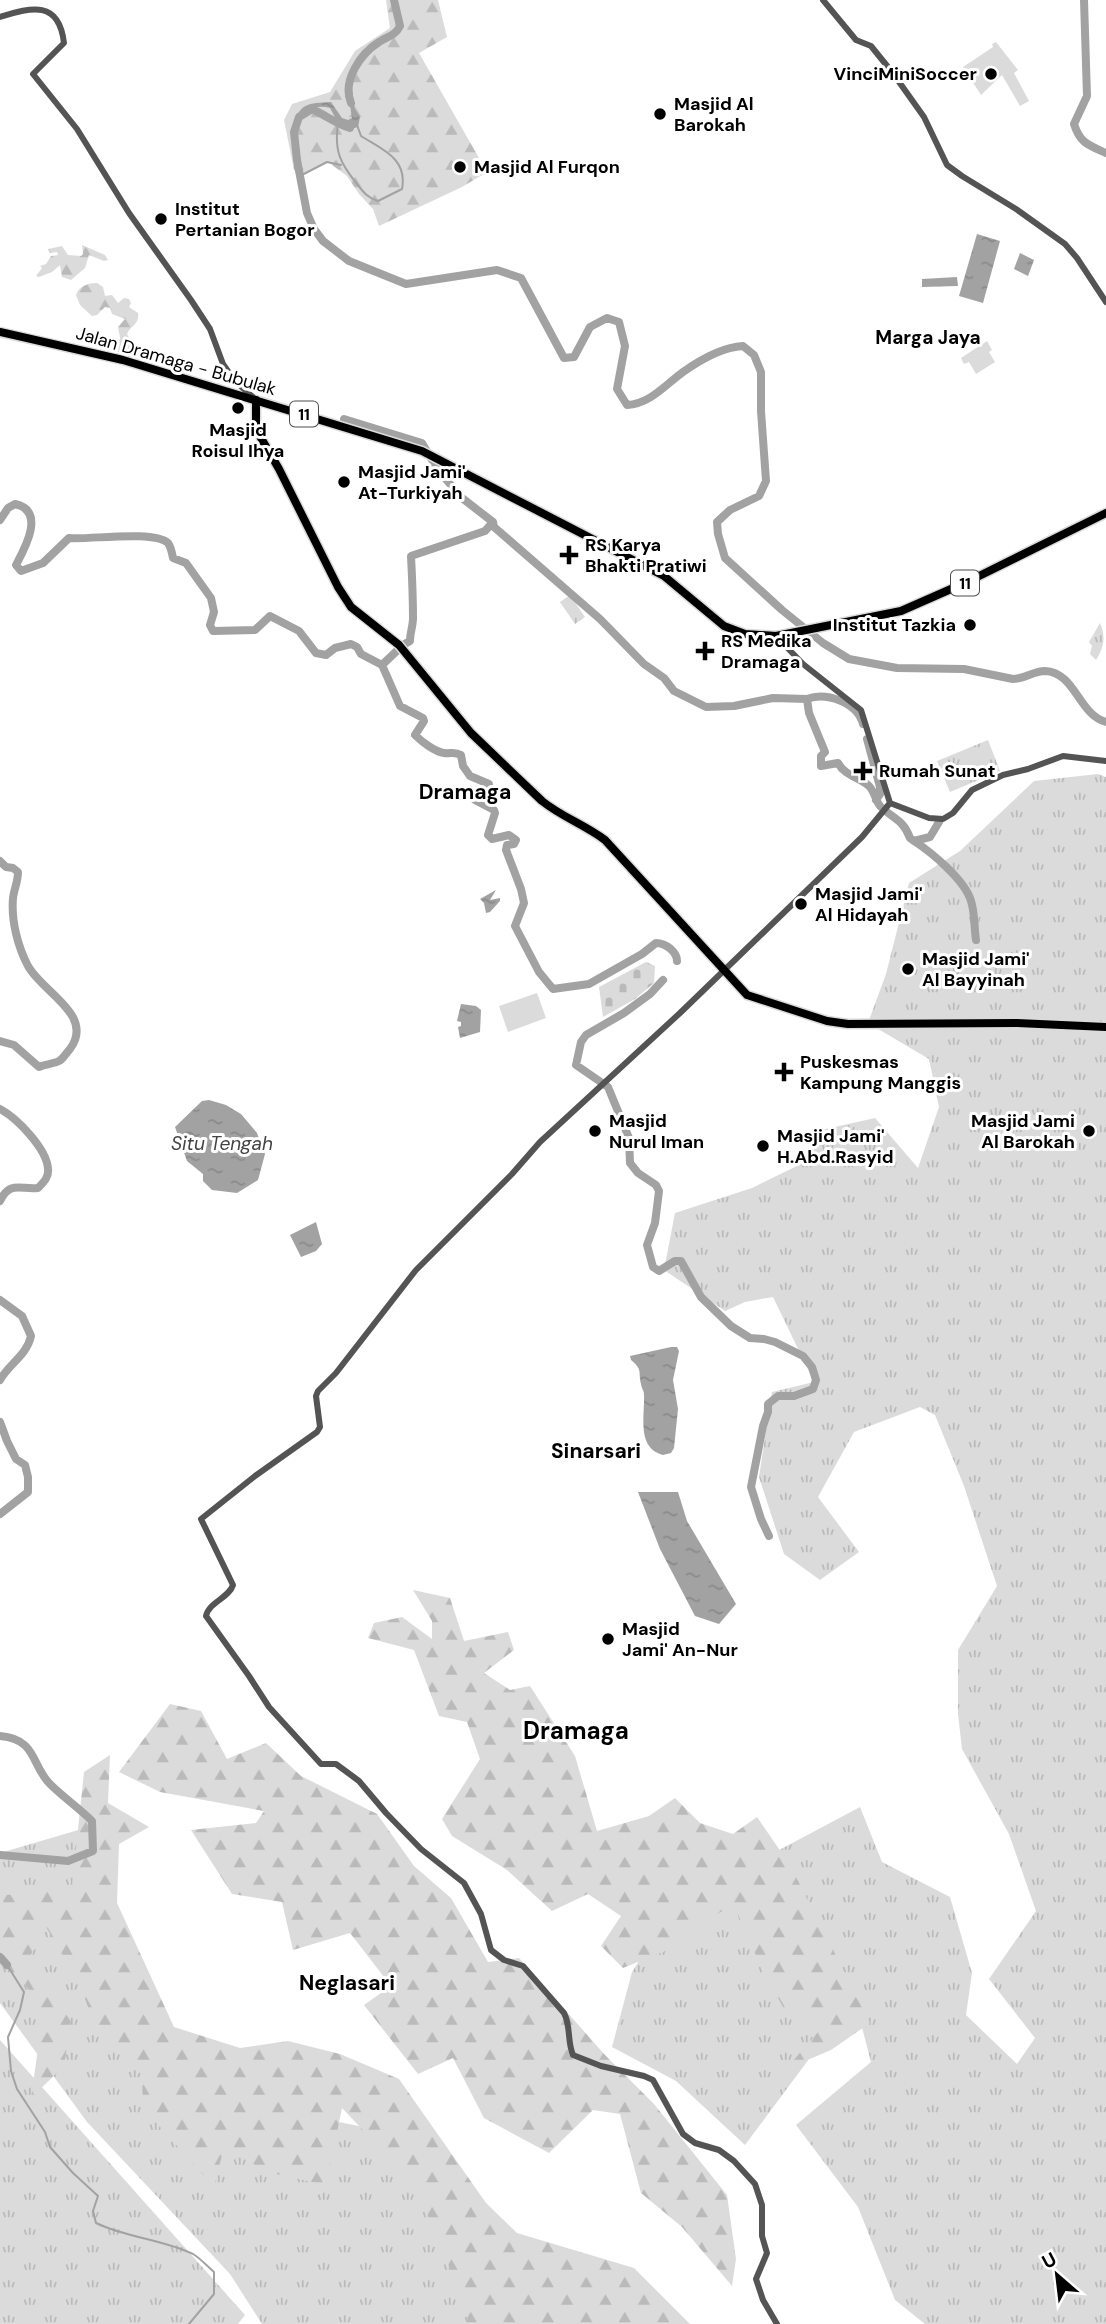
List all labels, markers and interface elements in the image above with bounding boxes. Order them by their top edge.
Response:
place label: VinciMiniSoccer [834,62,977,86]
marker: VinciMiniSoccer [983,66,999,82]
place label: Masjid Al Barokah [674,92,754,137]
marker: Masjid Al Barokah [652,106,668,122]
place label: Masjid Al Furqon [474,155,620,179]
marker: Masjid Al Furqon [452,159,468,175]
place label: Institut Pertanian Bogor [175,197,315,242]
marker: Institut Pertanian Bogor [153,211,169,227]
street label: Jalan Dramaga - Bubulak [73,321,279,401]
district label: Marga Jaya [875,325,981,350]
marker: Masjid Roisul Ihya [230,400,246,416]
road number: 11 [290,402,318,426]
place label: Masjid Roisul Ihya [192,418,284,463]
place label: Masjid Jami' At-Turkiyah [358,460,466,505]
marker: Masjid Jami' At-Turkiyah [336,474,352,490]
place label: RS Karya Bhakti Pratiwi [585,533,707,578]
marker: RS Karya Bhakti Pratiwi [559,545,579,565]
road number: 11 [951,570,979,596]
place label: Institut Tazkia [833,613,956,637]
marker: Institut Tazkia [962,617,978,633]
place label: RS Medika Dramaga [721,629,812,674]
marker: RS Medika Dramaga [695,641,715,661]
place label: Rumah Sunat [879,759,996,783]
marker: Rumah Sunat [853,761,873,781]
district label: Dramaga [419,778,511,806]
place label: Masjid Jami' Al Hidayah [815,882,923,927]
marker: Masjid Jami' Al Hidayah [793,896,809,912]
place label: Masjid Jami' Al Bayyinah [922,947,1030,992]
marker: Masjid Jami' Al Bayyinah [900,961,916,977]
place label: Puskesmas Kampung Manggis [800,1050,961,1095]
marker: Puskesmas Kampung Manggis [774,1062,794,1082]
place label: Masjid Nurul Iman [609,1109,704,1154]
place label: Masjid Jami Al Barokah [971,1109,1075,1154]
marker: Masjid Nurul Iman [587,1123,603,1139]
marker: Masjid Jami Al Barokah [1081,1123,1097,1139]
place label: Masjid Jami' H.Abd.Rasyid [777,1124,894,1169]
water label: Situ Tengah [171,1131,273,1156]
marker: Masjid Jami' H.Abd.Rasyid [755,1138,771,1154]
district label: Sinarsari [551,1437,641,1465]
place label: Masjid Jami' An-Nur [622,1617,738,1662]
marker: Masjid Jami' An-Nur [600,1631,616,1647]
district label: Dramaga [523,1715,629,1746]
district label: Neglasari [299,1969,395,1997]
north arrow [1022,2240,1092,2310]
text: U [1038,2246,1061,2275]

